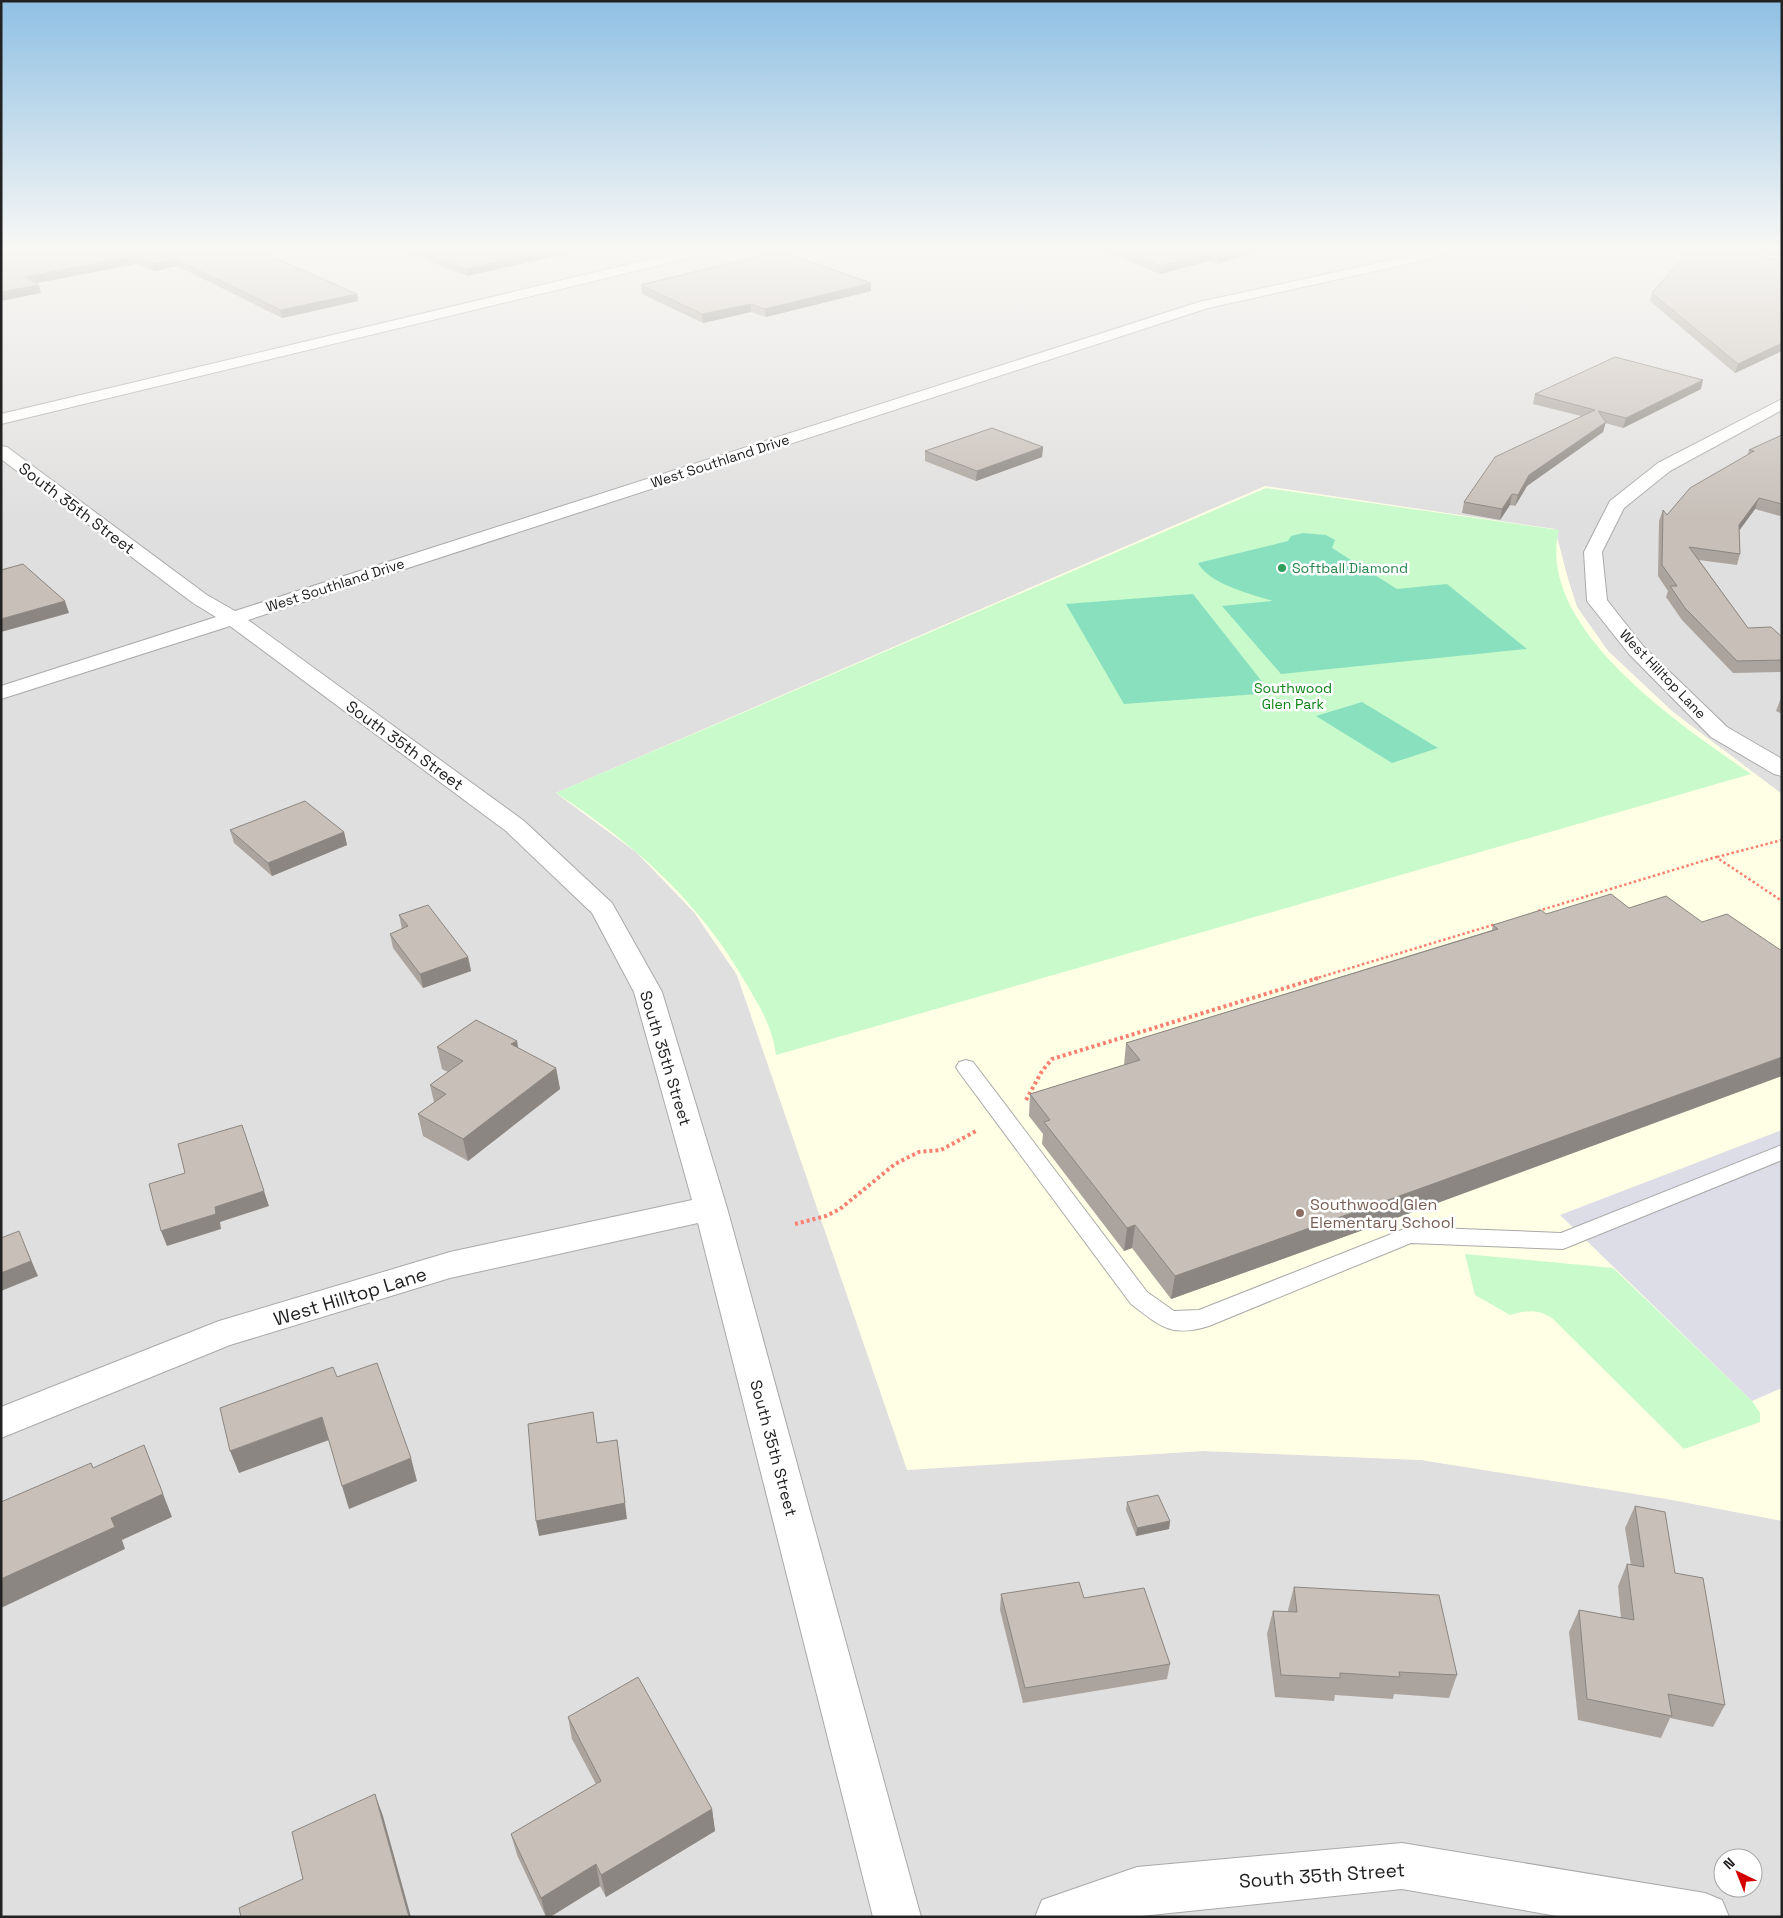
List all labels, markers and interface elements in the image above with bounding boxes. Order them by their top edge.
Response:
street label: West Southland Drive [648,430,792,492]
street label: South 35th Street [14,458,139,559]
street label: West Southland Drive [263,554,407,616]
place label: Softball Diamond [1292,559,1408,577]
marker: Softball Diamond [1276,562,1288,574]
street label: West Hilltop Lane [1616,626,1710,722]
park label: Southwood Glen Park [1254,679,1332,713]
street label: South 35th Street [342,696,468,795]
street label: South 35th Street [635,988,696,1128]
place label: Southwood Glen Elementary School [1310,1194,1455,1233]
marker: Southwood Glen Elementary School [1294,1207,1306,1219]
street label: West Hilltop Lane [271,1261,430,1332]
street label: South 35th Street [745,1378,802,1519]
north arrow [1713,1848,1763,1898]
text: N [1720,1854,1739,1873]
street label: South 35th Street [1238,1857,1406,1894]

